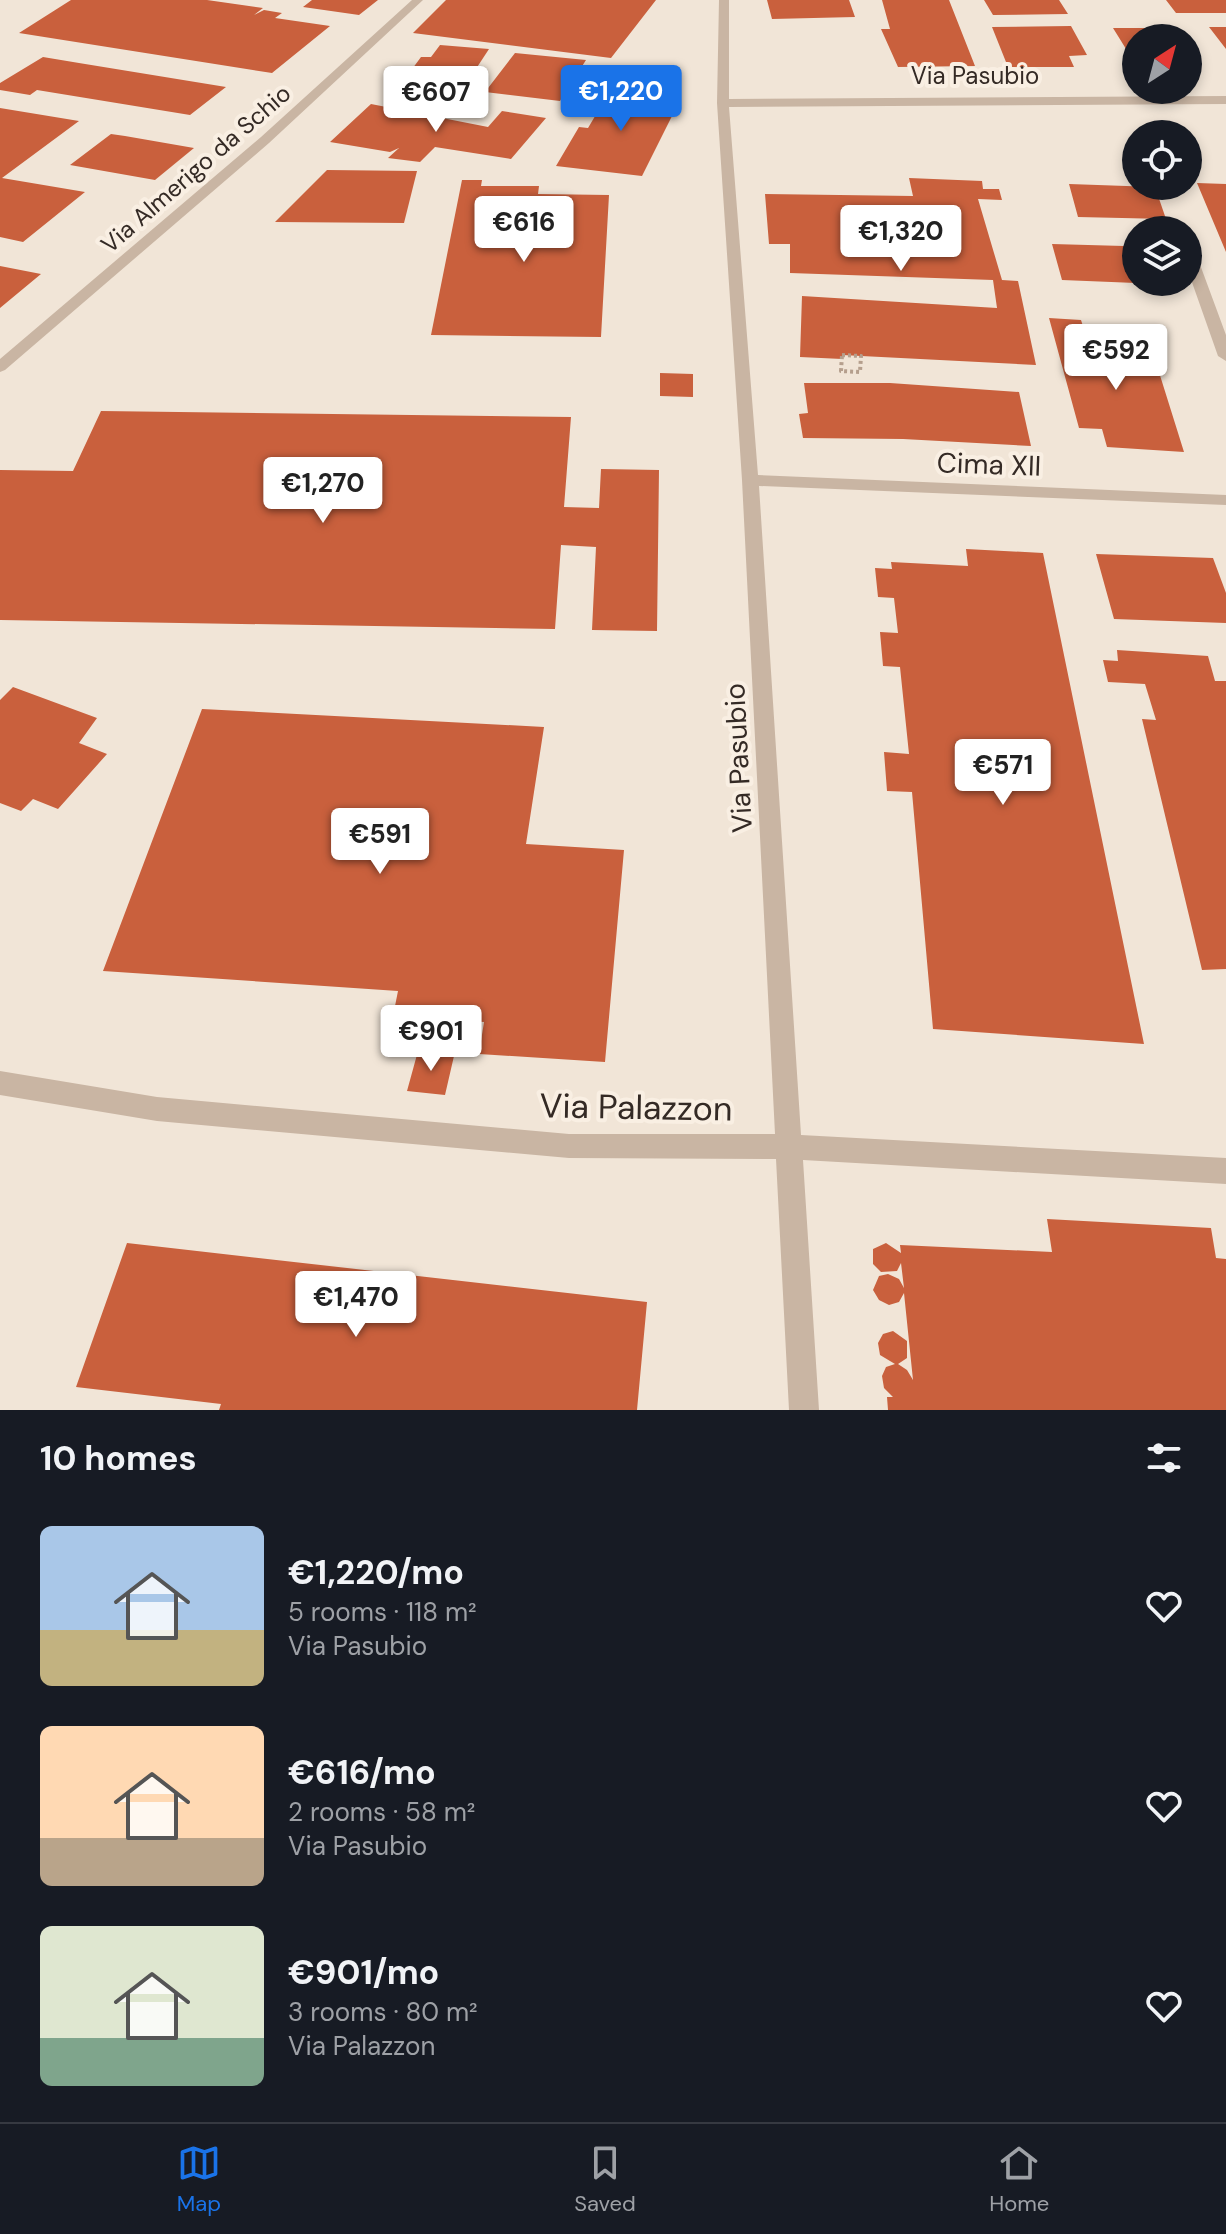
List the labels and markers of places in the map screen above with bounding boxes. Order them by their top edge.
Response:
pin: €1,220 [556,65,686,133]
pin: €607 [389,66,483,134]
pin: €616 [477,196,571,264]
pin: €1,320 [836,205,966,273]
pin: €592 [1069,324,1163,392]
pin: €1,270 [258,457,388,525]
pin: €571 [956,739,1050,807]
pin: €591 [333,808,427,876]
pin: €901 [384,1005,478,1073]
pin: €1,470 [291,1271,421,1339]

